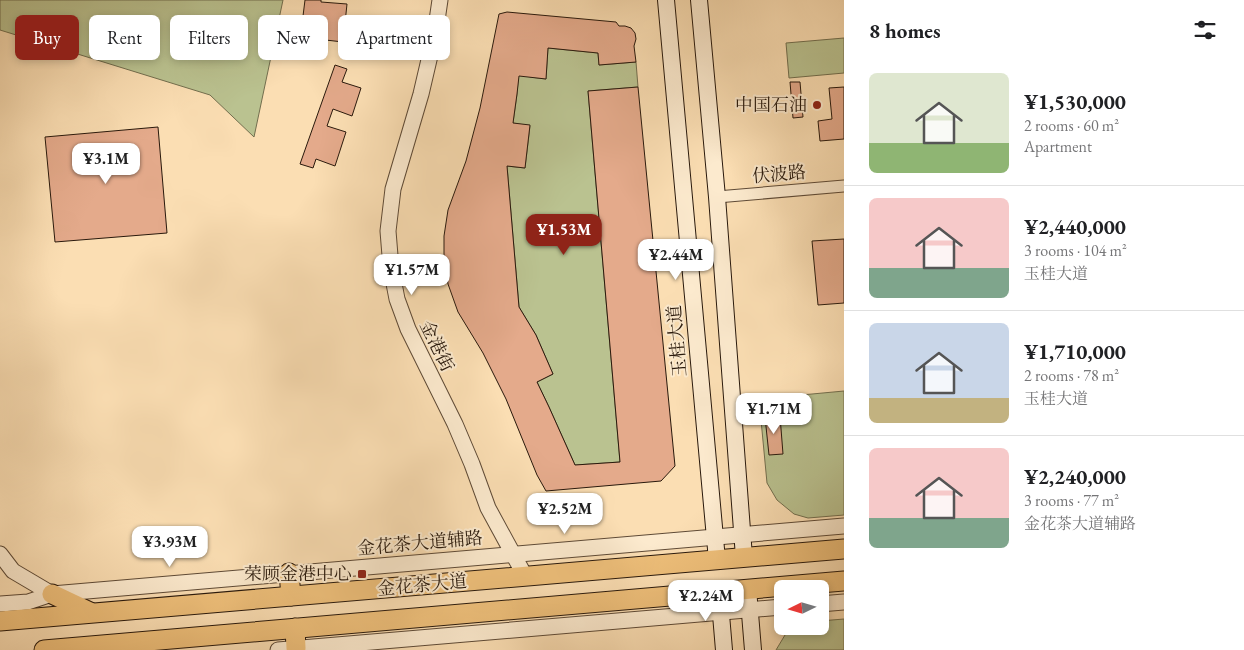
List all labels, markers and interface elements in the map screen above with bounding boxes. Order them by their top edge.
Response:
chip: Buy [15,15,79,60]
chip: Rent [89,15,160,60]
chip: Filters [170,15,248,60]
chip: New [258,15,328,60]
chip: Apartment [338,15,450,60]
icon: filters [1191,16,1219,44]
text: 8 homes [869,17,941,44]
text: ¥1,530,000 [1024,88,1126,115]
place label: 中国石油 [735,93,807,116]
icon: home [909,93,969,153]
marker: 中国石油 [811,99,823,111]
text: 2 rooms · 60 m² [1024,115,1119,136]
text: Apartment [1024,136,1092,157]
pin: ¥3.1M [71,142,141,185]
text: ¥3.1M [83,148,129,169]
street label: 伏波路 [751,160,807,187]
text: ¥2,440,000 [1024,213,1126,240]
pin: ¥1.53M [523,214,605,256]
icon: home [909,218,969,278]
text: ¥1.53M [537,219,591,240]
pin: ¥2.44M [635,238,717,281]
text: 3 rooms · 104 m² [1024,240,1127,261]
text: ¥2.44M [649,244,703,265]
pin: ¥1.57M [371,254,453,296]
text: ¥1.57M [385,259,439,280]
text: 玉桂大道 [1024,263,1088,284]
street label: 玉桂大道 [662,304,691,378]
street label: 金港街 [415,316,460,375]
text: ¥1,710,000 [1024,338,1126,365]
icon: home [909,343,969,403]
text: 2 rooms · 78 m² [1024,365,1119,386]
text: 玉桂大道 [1024,388,1088,409]
pin: ¥1.71M [733,392,815,435]
text: ¥1.71M [747,398,801,419]
text: ¥2,240,000 [1024,463,1126,490]
icon: home [909,468,969,528]
text: 3 rooms · 77 m² [1024,490,1119,511]
pin: ¥2.52M [524,492,606,535]
text: ¥2.52M [538,498,592,519]
text: 金花茶大道辅路 [1024,513,1136,534]
pin: ¥3.93M [129,526,211,568]
street label: 金花茶大道辅路 [356,526,484,559]
text: ¥3.93M [143,531,197,552]
place label: 荣顾金港中心 [244,562,352,585]
marker: 荣顾金港中心 [356,568,368,580]
street label: 金花茶大道 [376,569,468,600]
pin: ¥2.24M [665,580,747,622]
north arrow [774,580,829,635]
map controls [774,580,829,635]
text: ¥2.24M [679,585,733,606]

